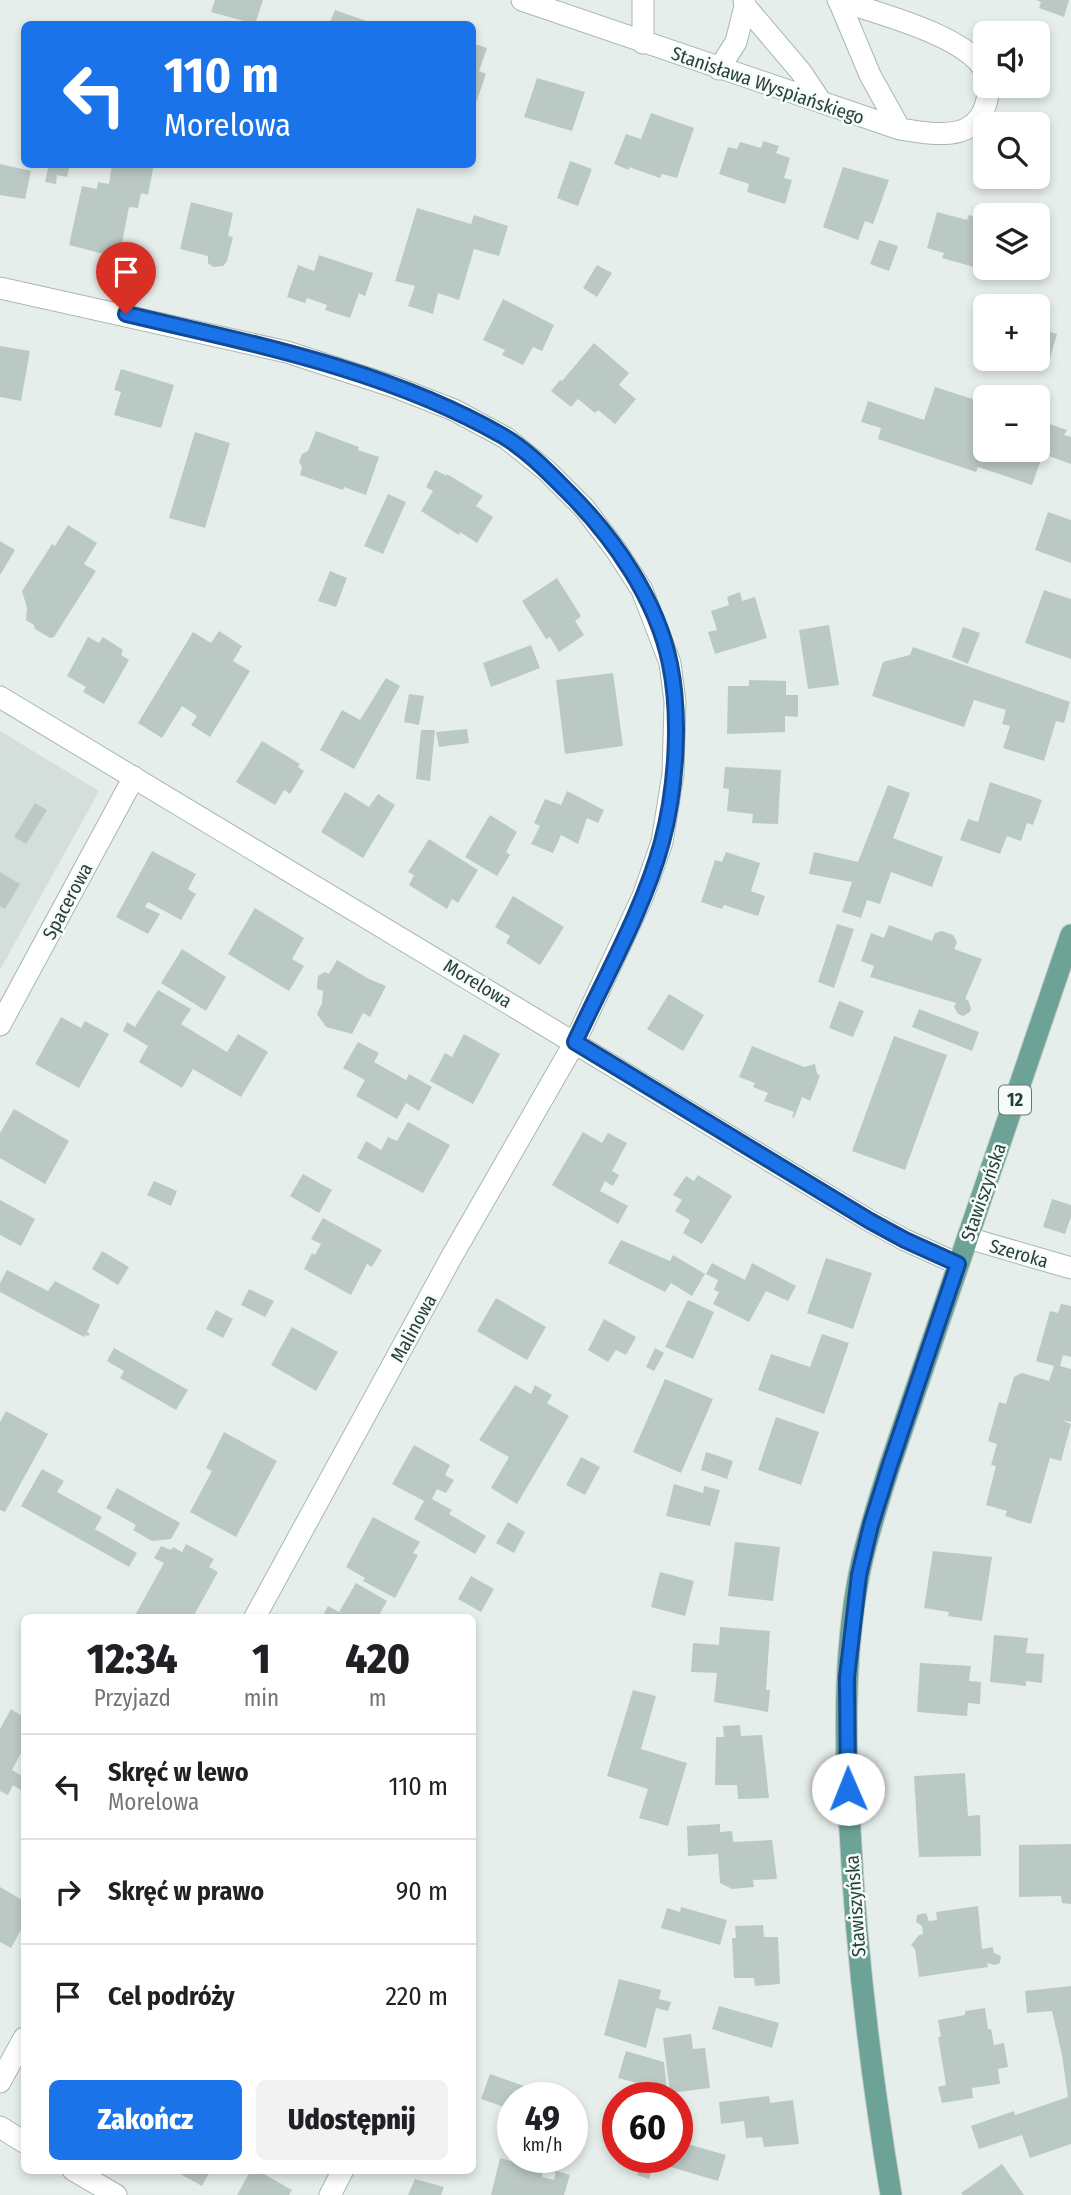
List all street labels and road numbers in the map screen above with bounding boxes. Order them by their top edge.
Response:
street label: Stanisława Wyspiańskiego [668,42,867,129]
street label: Spacerowa [38,859,97,943]
street label: Morelowa [439,954,516,1013]
road number: 12 [999,1086,1031,1114]
street label: Stawiszyńska [956,1140,1011,1244]
street label: Szeroka [987,1234,1051,1273]
street label: Malinowa [385,1290,441,1366]
street label: Stawiszyńska [840,1854,871,1958]

